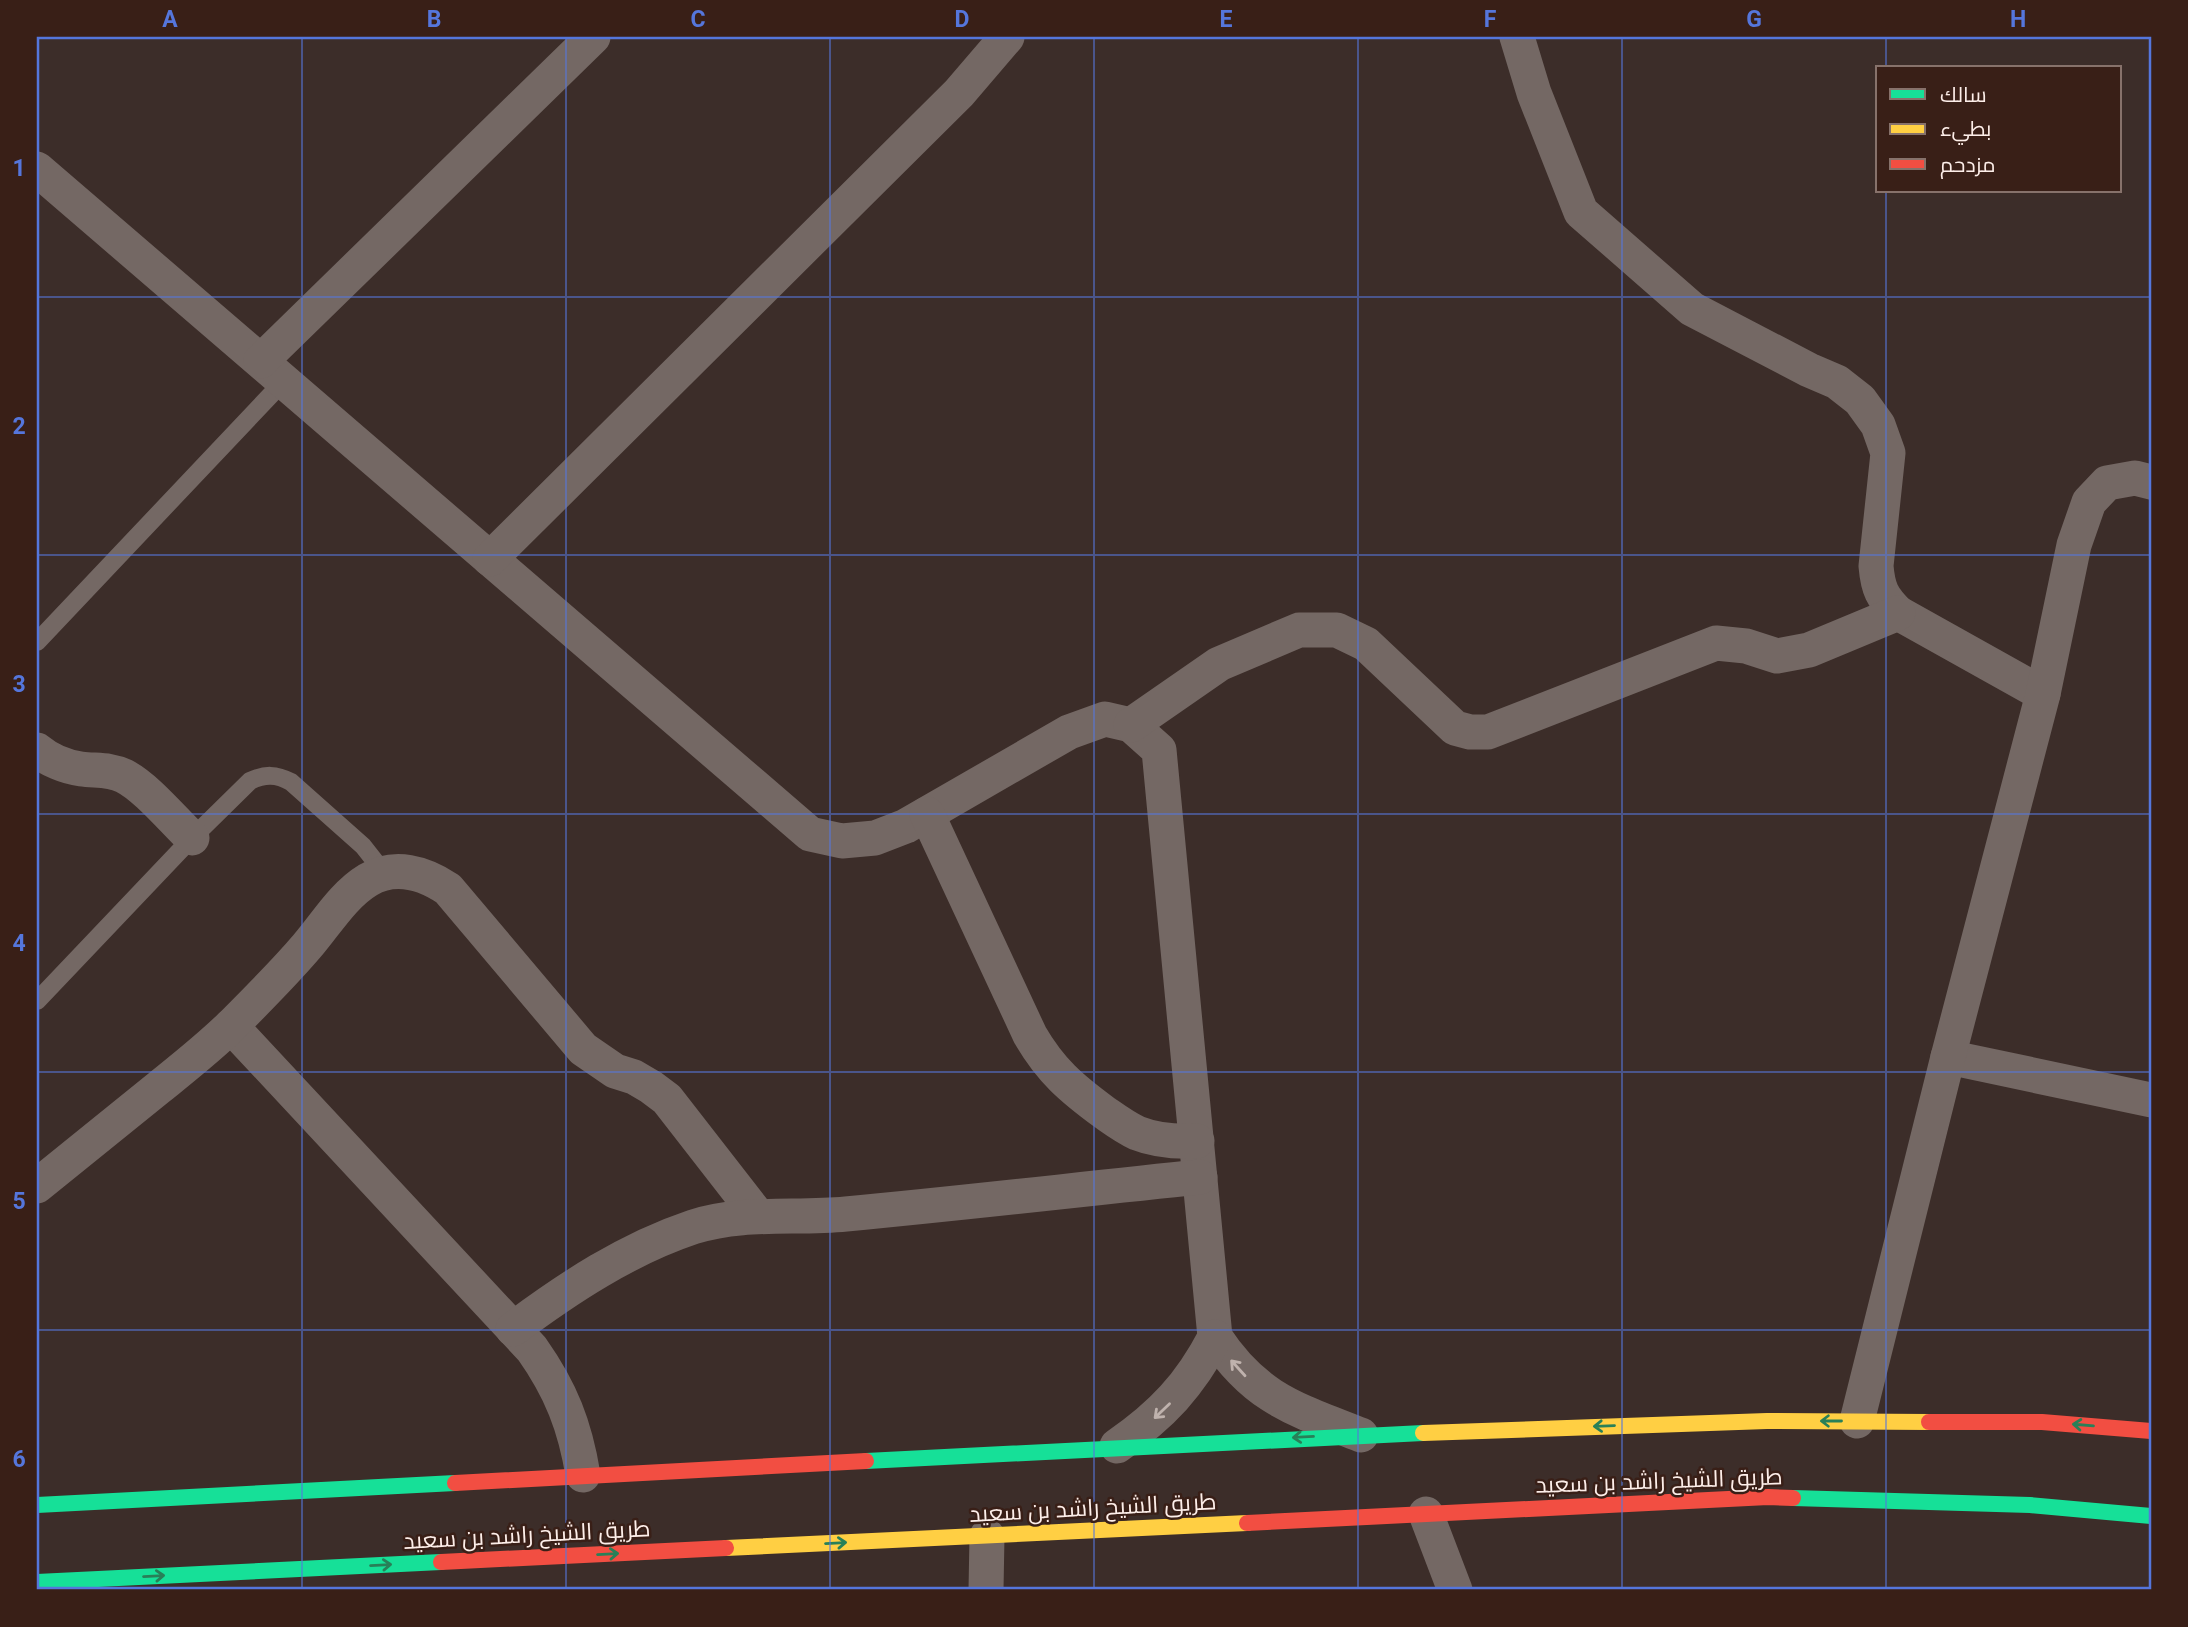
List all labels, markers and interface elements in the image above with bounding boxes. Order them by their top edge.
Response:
text: A [162,6,178,33]
text: B [427,6,441,33]
text: C [690,6,706,33]
text: D [955,6,969,33]
text: E [1220,6,1233,33]
text: F [1484,6,1497,33]
text: G [1746,6,1762,33]
text: H [2010,6,2026,33]
legend [1876,66,2122,192]
text: سالك [1940,83,1987,107]
text: بطيء [1940,117,1991,145]
text: مزدحم [1940,153,1995,179]
text: 1 [12,155,26,182]
text: 2 [12,413,26,440]
text: 3 [12,671,26,698]
text: 4 [12,930,26,957]
text: 5 [12,1188,26,1215]
one-way arrow [1230,1360,1247,1377]
one-way arrow [1153,1403,1170,1420]
one-way arrow [1820,1414,1843,1428]
one-way arrow [2072,1418,2095,1431]
one-way arrow [1593,1420,1616,1433]
one-way arrow [1292,1431,1315,1444]
text: 6 [12,1446,26,1473]
street label: طريق الشيخ راشد بن سعيد [1535,1463,1783,1501]
street label: طريق الشيخ راشد بن سعيد [969,1488,1217,1530]
street label: طريق الشيخ راشد بن سعيد [403,1515,651,1557]
one-way arrow [824,1536,846,1549]
one-way arrow [597,1548,620,1561]
one-way arrow [369,1559,392,1572]
one-way arrow [142,1570,165,1583]

